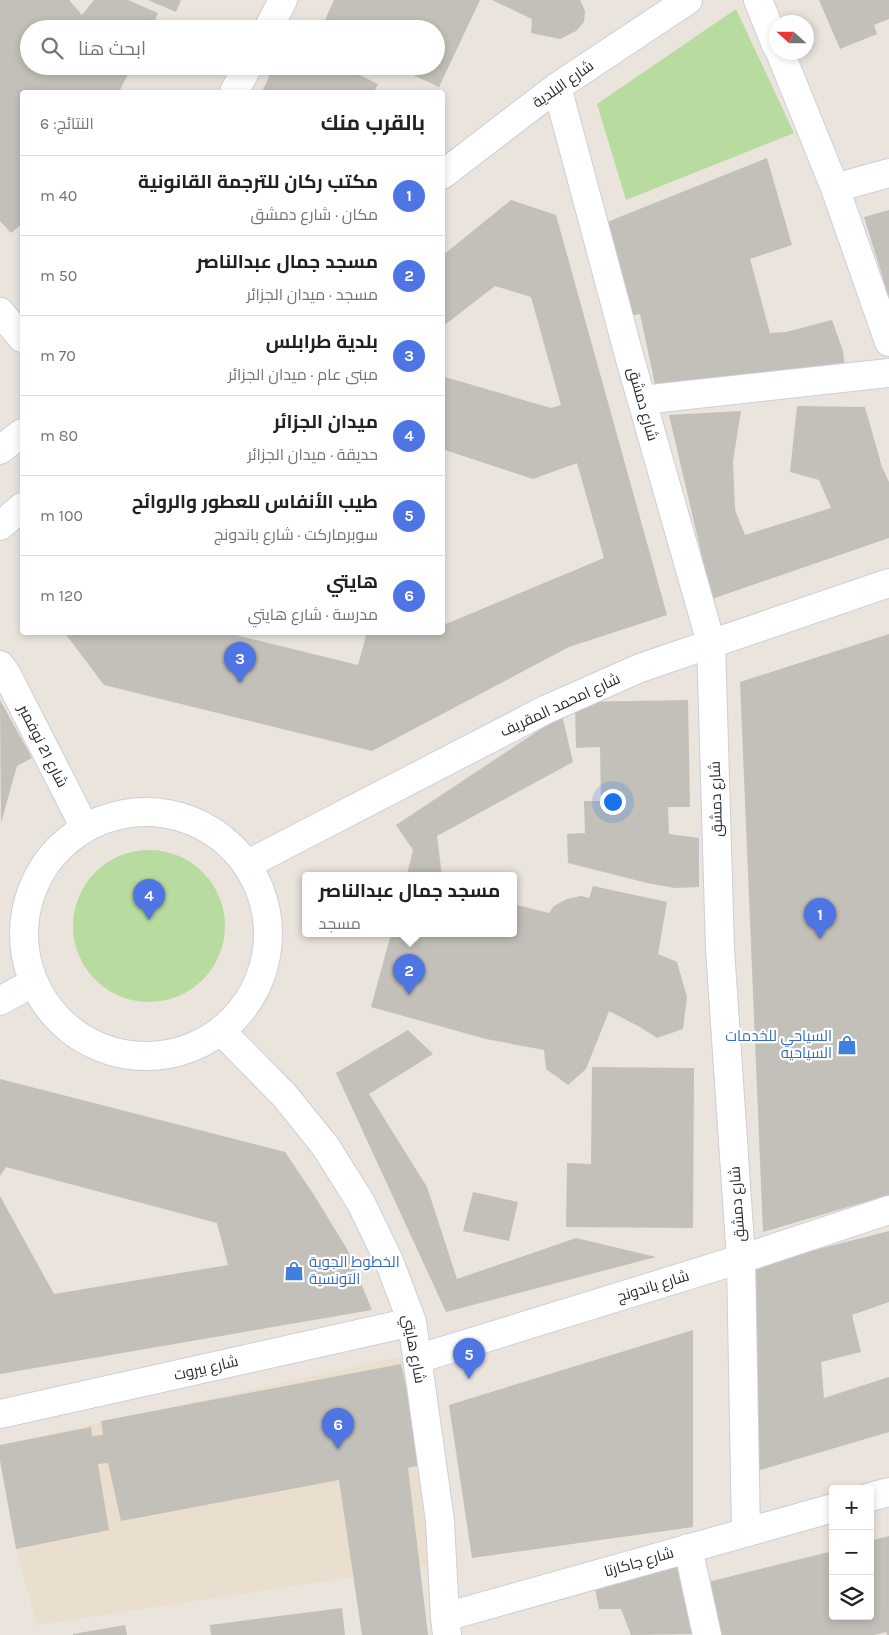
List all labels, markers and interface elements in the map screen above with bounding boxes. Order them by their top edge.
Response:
north arrow [769,15,814,60]
search box [20,20,445,75]
icon: search [38,34,66,62]
text: ابحث هنا [78,38,146,60]
street label: شارع البلدية [529,56,598,113]
text: بالقرب منك [321,111,425,135]
text: النتائج: 6 [40,114,94,133]
text: مكتب ركان للترجمة القانونية [138,171,378,193]
text: 40 m [40,186,77,205]
text: 1 [406,186,412,205]
text: مكان · شارع دمشق [250,205,378,224]
text: مسجد جمال عبدالناصر [196,251,378,273]
text: 50 m [40,266,77,285]
text: 2 [404,266,414,285]
text: مسجد · ميدان الجزائر [246,285,378,304]
text: بلدية طرابلس [266,331,378,353]
text: 70 m [40,346,76,365]
text: 3 [404,346,414,365]
text: مبنى عام · ميدان الجزائر [228,365,378,384]
street label: شارع دمشق [622,365,662,443]
text: ميدان الجزائر [274,411,378,433]
text: 80 m [40,426,78,445]
text: 4 [404,426,414,445]
text: حديقة · ميدان الجزائر [248,445,378,464]
text: طيب الأنفاس للعطور والروائح [132,491,378,513]
text: 100 m [40,506,83,525]
text: 5 [404,506,414,525]
text: سوبرماركت · شارع باندونج [214,525,378,544]
text: هايتي [326,571,378,593]
text: 120 m [40,586,83,605]
text: 6 [404,586,414,605]
text: مدرسة · شارع هايتي [248,605,378,624]
pin: 3 [224,642,256,683]
street label: شارع امحمد المقريف [497,669,624,743]
street label: شارع 21 نوفمبر [12,701,72,791]
street label: شارع دمشق [706,761,728,837]
your location [600,789,626,815]
popup [302,872,517,937]
pin: 4 [133,879,165,920]
text: مسجد جمال عبدالناصر [319,880,500,902]
pin: 1 [804,898,836,939]
text: مسجد [319,914,361,933]
pin: 2 [393,954,425,995]
place label: السياحي للخدمات السياحيه [725,1027,832,1062]
shop icon: السياحي للخدمات السياحيه [836,1034,858,1056]
street label: شارع دمشق [725,1165,751,1242]
place label: الخطوط الجوية التونسية [309,1253,400,1288]
shop icon: الخطوط الجوية التونسية [283,1260,305,1282]
street label: شارع باندونج [615,1266,692,1307]
street label: شارع هايتي [396,1313,429,1385]
pin: 5 [453,1338,485,1379]
street label: شارع بيروت [172,1352,240,1386]
pin: 6 [322,1408,354,1449]
map controls [829,1485,874,1620]
button: + [829,1485,874,1530]
button: − [829,1530,874,1575]
street label: شارع جاكارتا [602,1543,676,1582]
button: layers [829,1575,874,1620]

